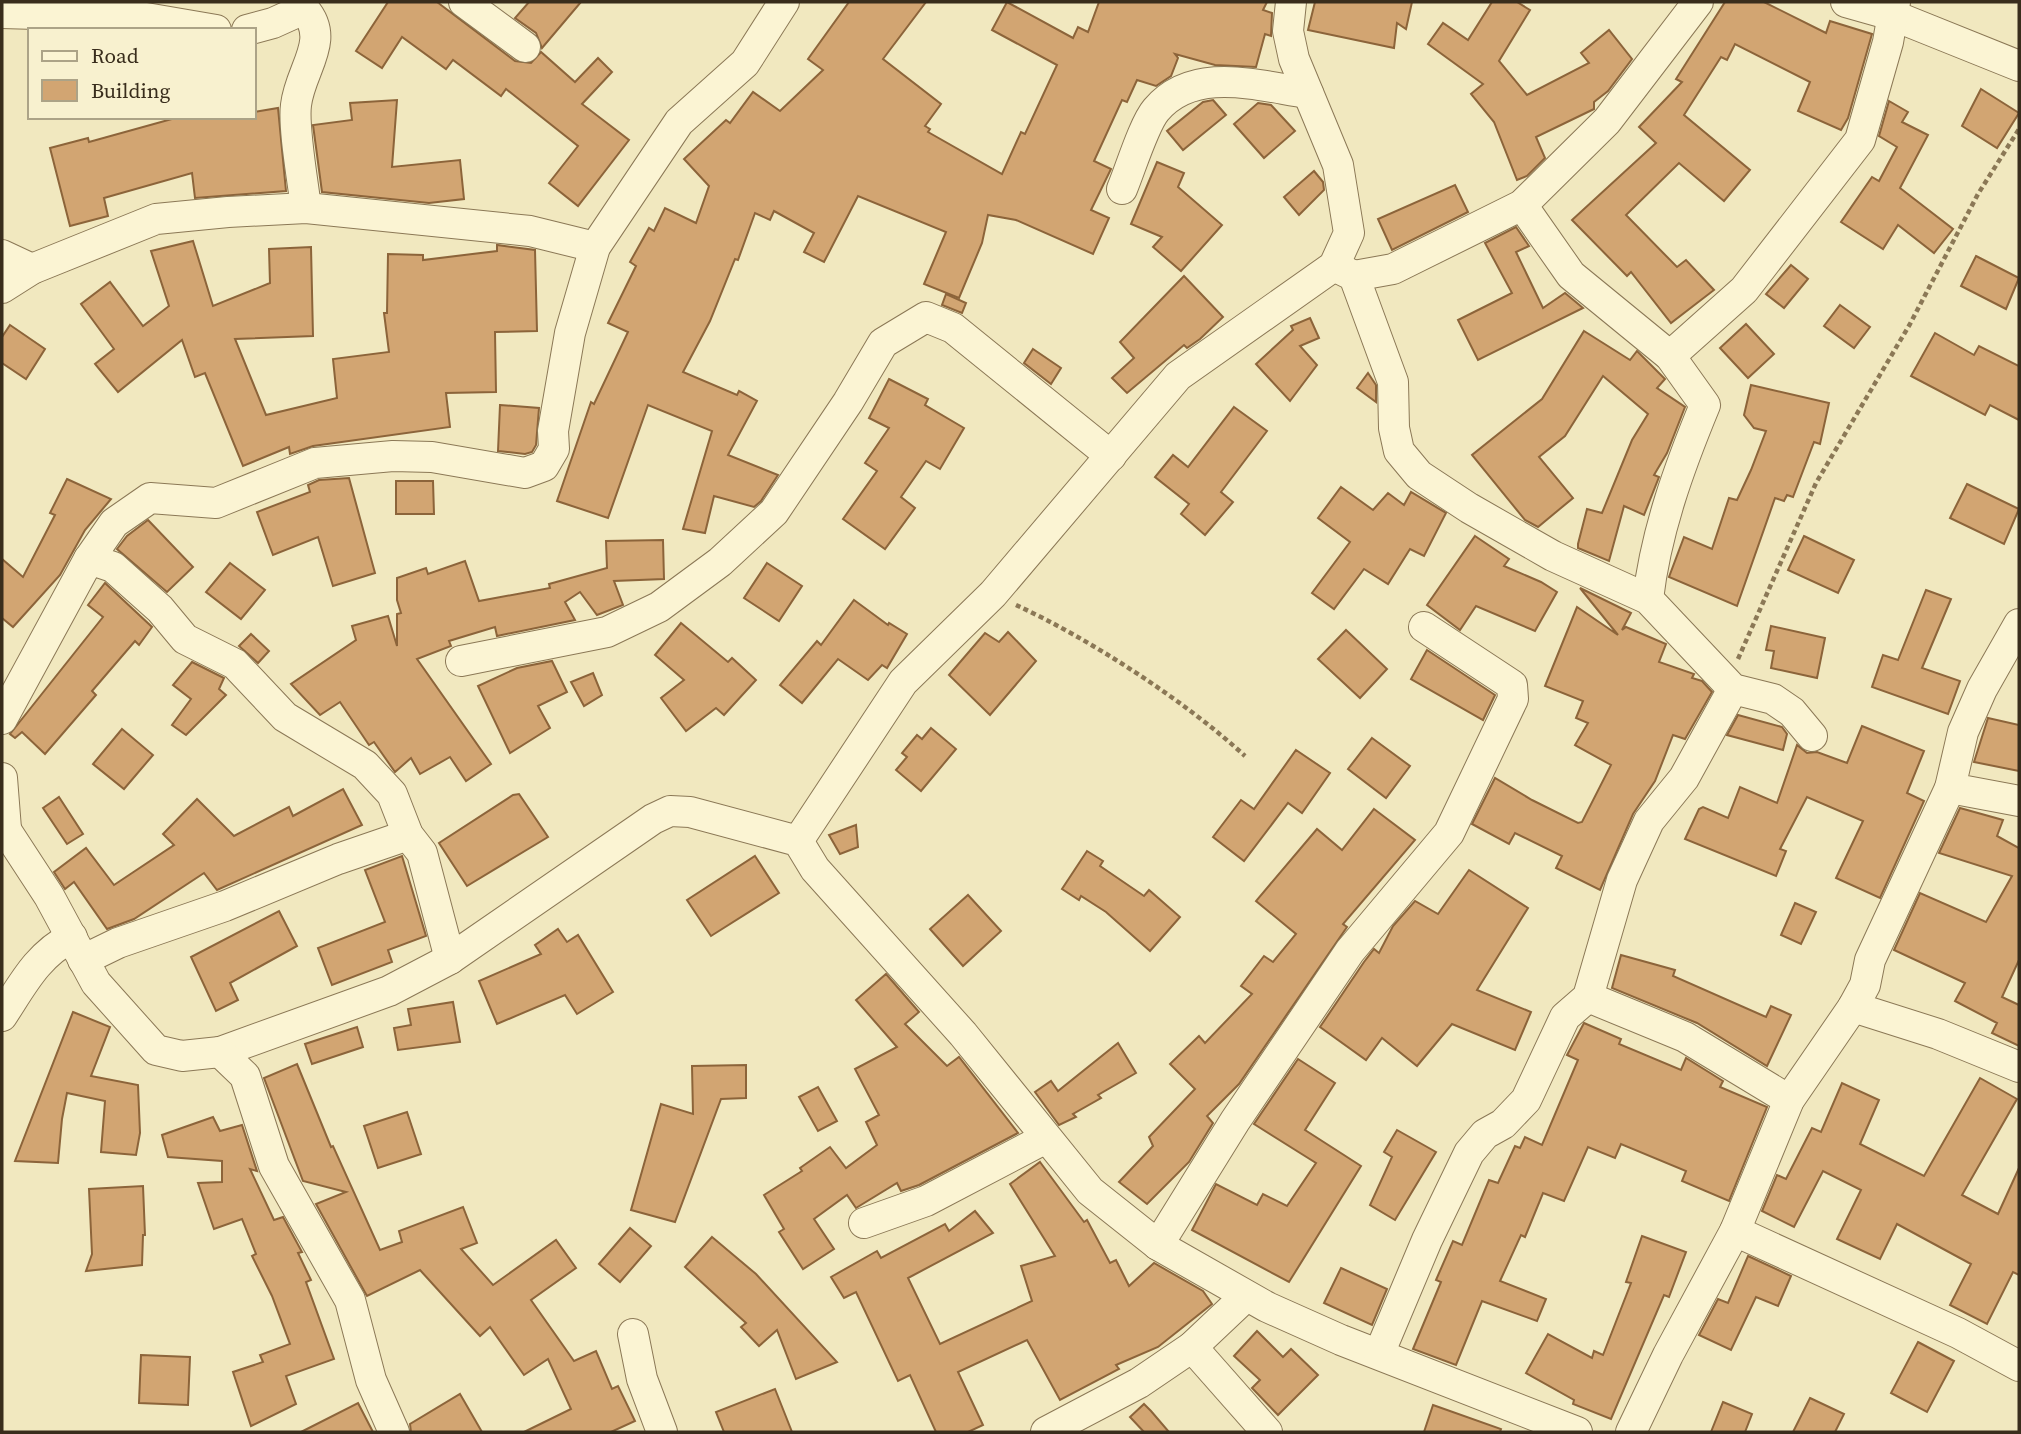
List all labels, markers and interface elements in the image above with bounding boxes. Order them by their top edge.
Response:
legend [28,28,256,119]
text: Road [91,41,139,70]
text: Building [91,76,170,105]

